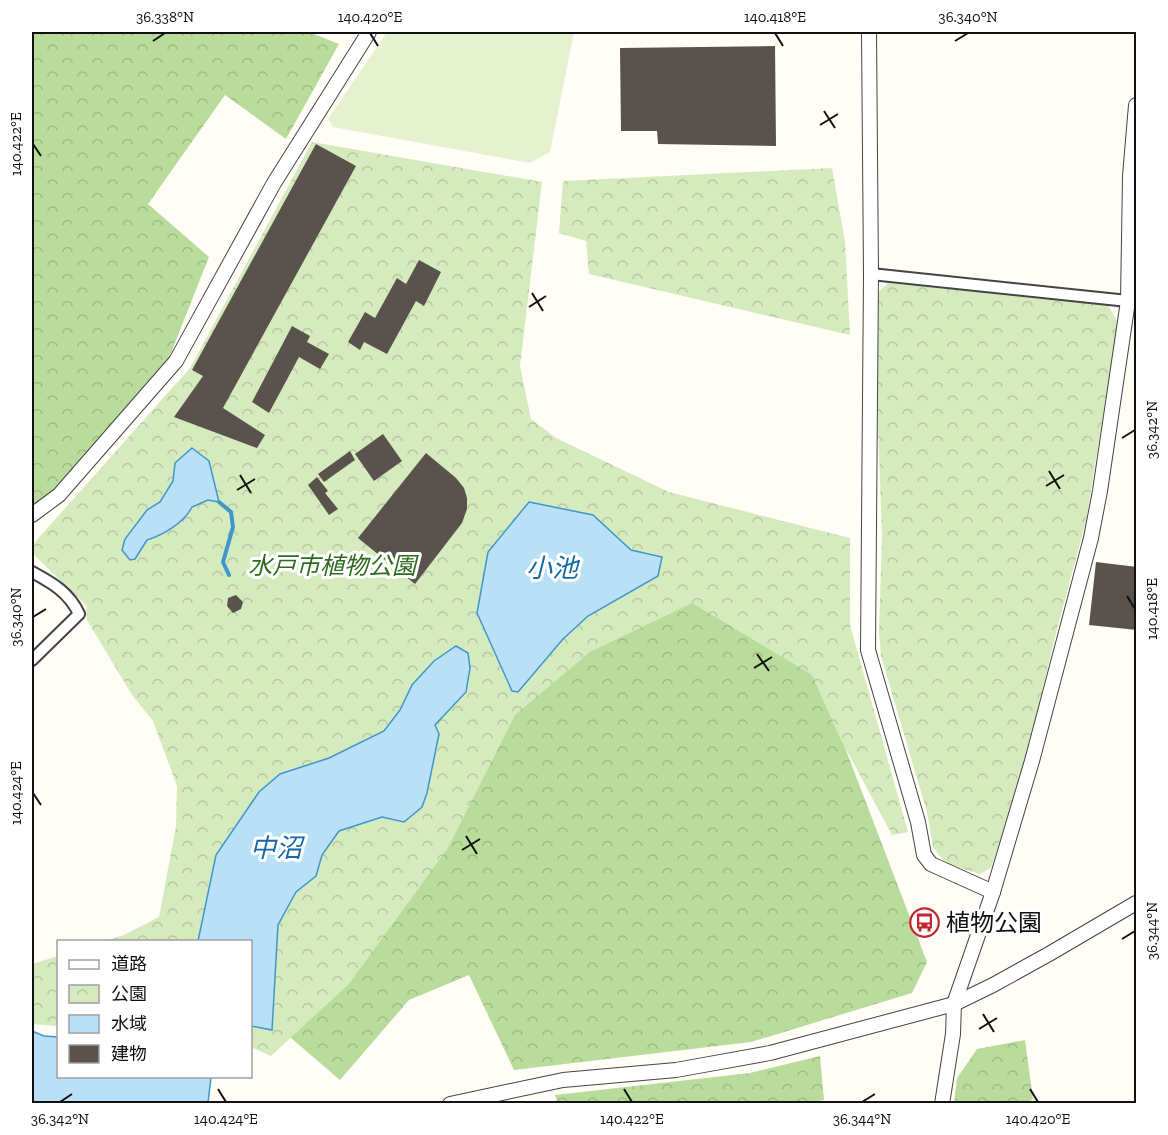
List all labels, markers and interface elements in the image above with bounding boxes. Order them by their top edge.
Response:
text: 36.338°N [136,8,194,26]
text: 140.420°E [338,8,403,26]
text: 140.418°E [744,8,806,26]
text: 36.340°N [938,8,998,26]
text: 140.422°E [7,112,25,176]
text: 36.342°N [1143,401,1161,459]
park label: 水戸市植物公園 [248,551,419,580]
water label: 小池 [526,552,581,584]
text: 140.418°E [1143,578,1161,640]
text: 36.340°N [7,587,25,647]
text: 140.424°E [7,761,25,825]
water label: 中沼 [250,832,306,864]
text: 36.344°N [1143,902,1161,960]
bus stop icon: 植物公園 [909,906,941,938]
place label: 植物公園 [946,908,1042,937]
legend [57,940,252,1078]
text: 道路 [111,953,147,975]
text: 公園 [111,983,147,1005]
text: 水域 [111,1013,147,1035]
text: 建物 [111,1043,147,1065]
text: 36.342°N [31,1110,89,1128]
text: 140.424°E [194,1110,258,1128]
text: 140.422°E [600,1110,664,1128]
text: 36.344°N [833,1110,891,1128]
text: 140.420°E [1006,1110,1071,1128]

